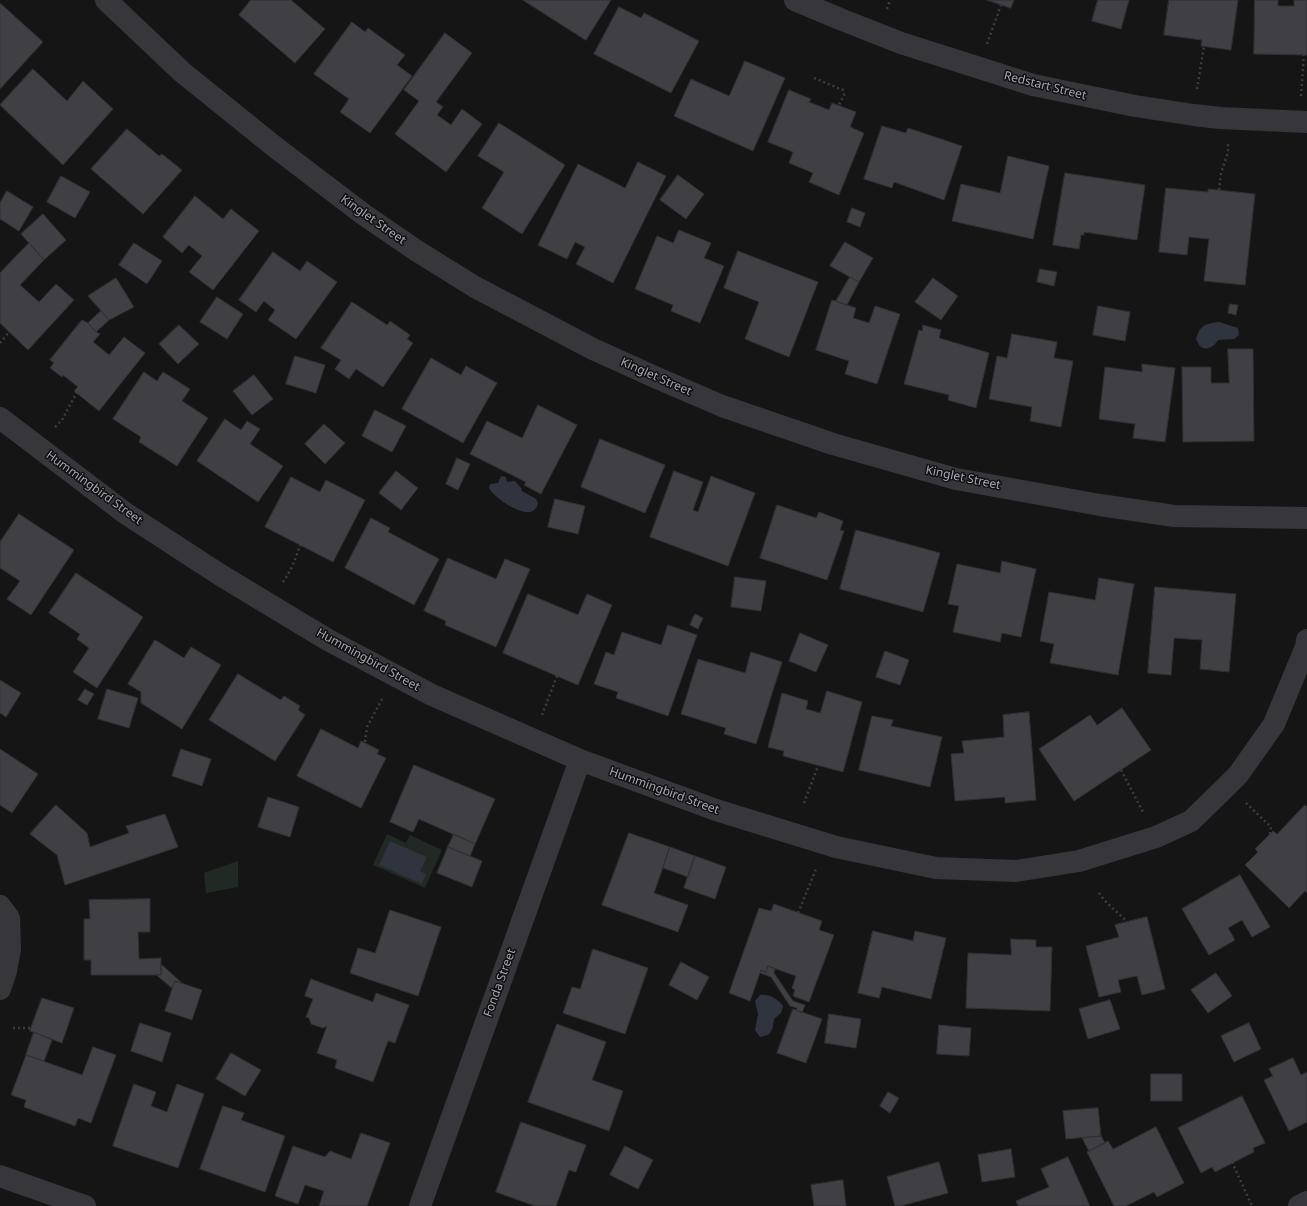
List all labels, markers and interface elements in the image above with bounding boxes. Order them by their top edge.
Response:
street label: Redstart Street [1002,69,1088,103]
street label: Kinglet Street [338,192,408,248]
street label: Kinglet Street [618,355,694,399]
street label: Hummingbird Street [43,448,145,528]
street label: Kinglet Street [924,463,1002,493]
street label: Hummingbird Street [314,626,422,694]
street label: Hummingbird Street [607,764,721,818]
street label: Fonda Street [481,947,519,1019]

